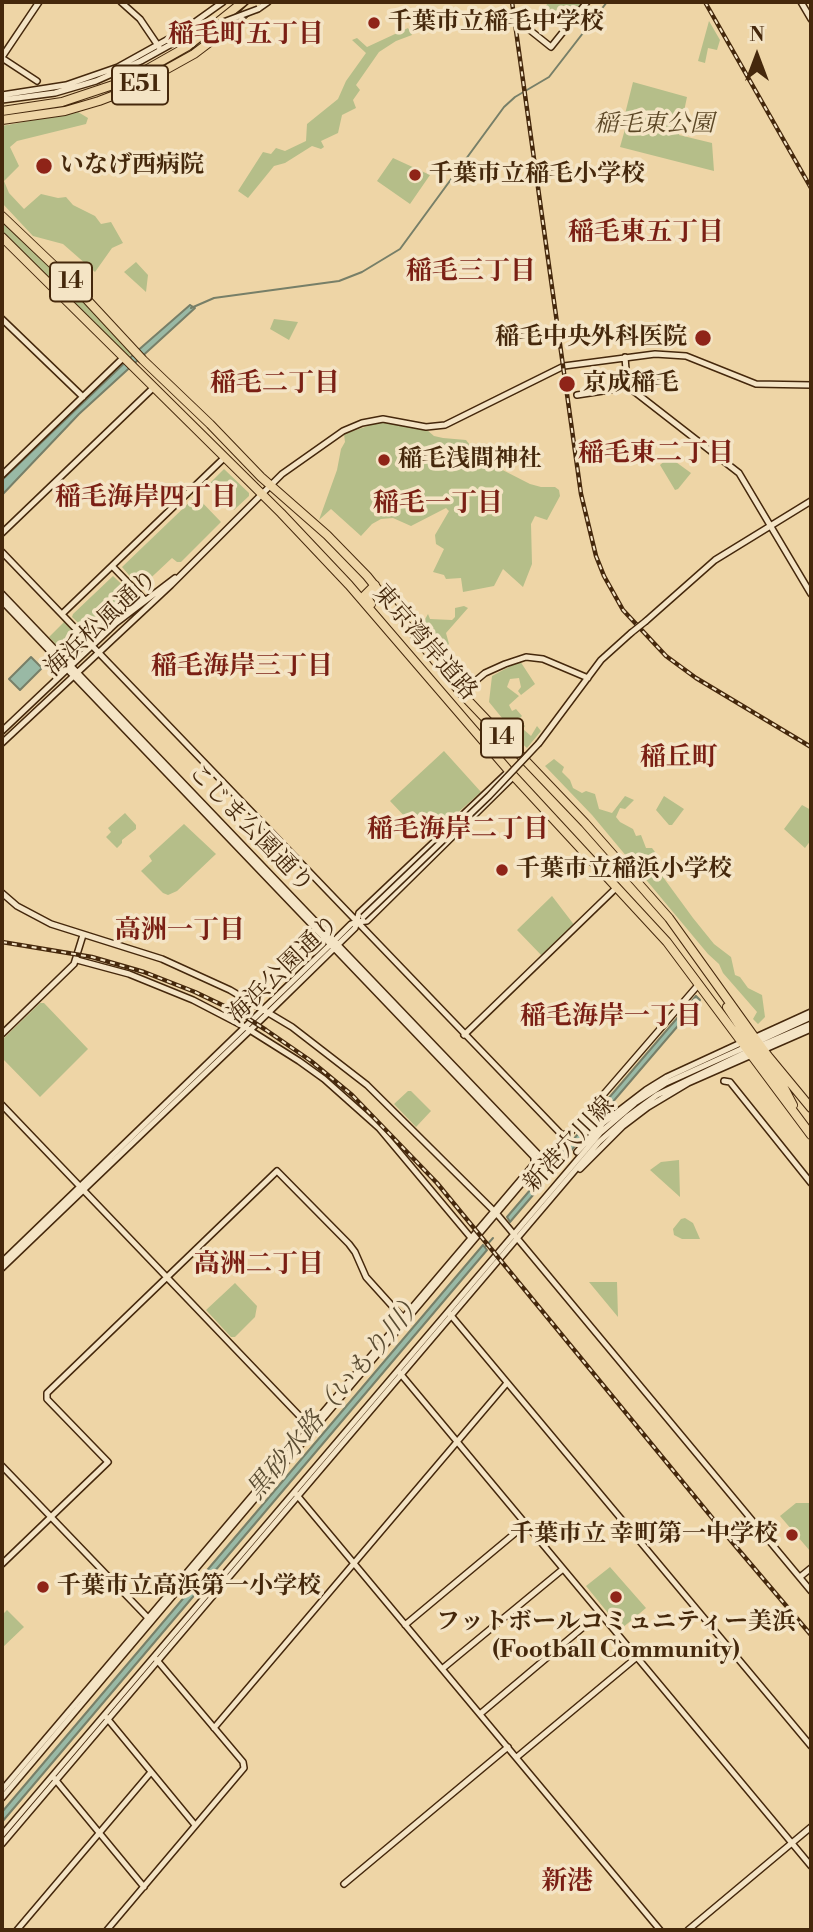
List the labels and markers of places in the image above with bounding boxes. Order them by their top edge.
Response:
place label: 千葉市立稲毛中学校 [388,9,604,37]
marker: 千葉市立稲毛中学校 [366,15,382,31]
place label: いなげ西病院 [60,152,204,180]
marker: いなげ西病院 [34,156,54,176]
place label: 千葉市立稲毛小学校 [429,161,645,189]
marker: 千葉市立稲毛小学校 [407,167,423,183]
place label: 稲毛中央外科医院 [495,324,687,352]
marker: 稲毛中央外科医院 [693,328,713,348]
place label: 京成稲毛 [583,370,679,398]
marker: 京成稲毛 [557,374,577,394]
place label: 稲毛浅間神社 [398,446,542,474]
marker: 稲毛浅間神社 [376,452,392,468]
place label: 千葉市立稲浜小学校 [516,856,732,884]
marker: 千葉市立稲浜小学校 [494,862,510,878]
place label: 千葉市立 幸町第一中学校 [510,1521,778,1549]
marker: 千葉市立 幸町第一中学校 [784,1527,800,1543]
place label: 千葉市立高浜第一小学校 [57,1573,321,1601]
marker: 千葉市立高浜第一小学校 [35,1579,51,1595]
marker: フットボールコミュニティー美浜 (Football Community) [608,1589,624,1605]
place label: フットボールコミュニティー美浜 (Football Community) [436,1609,796,1665]

